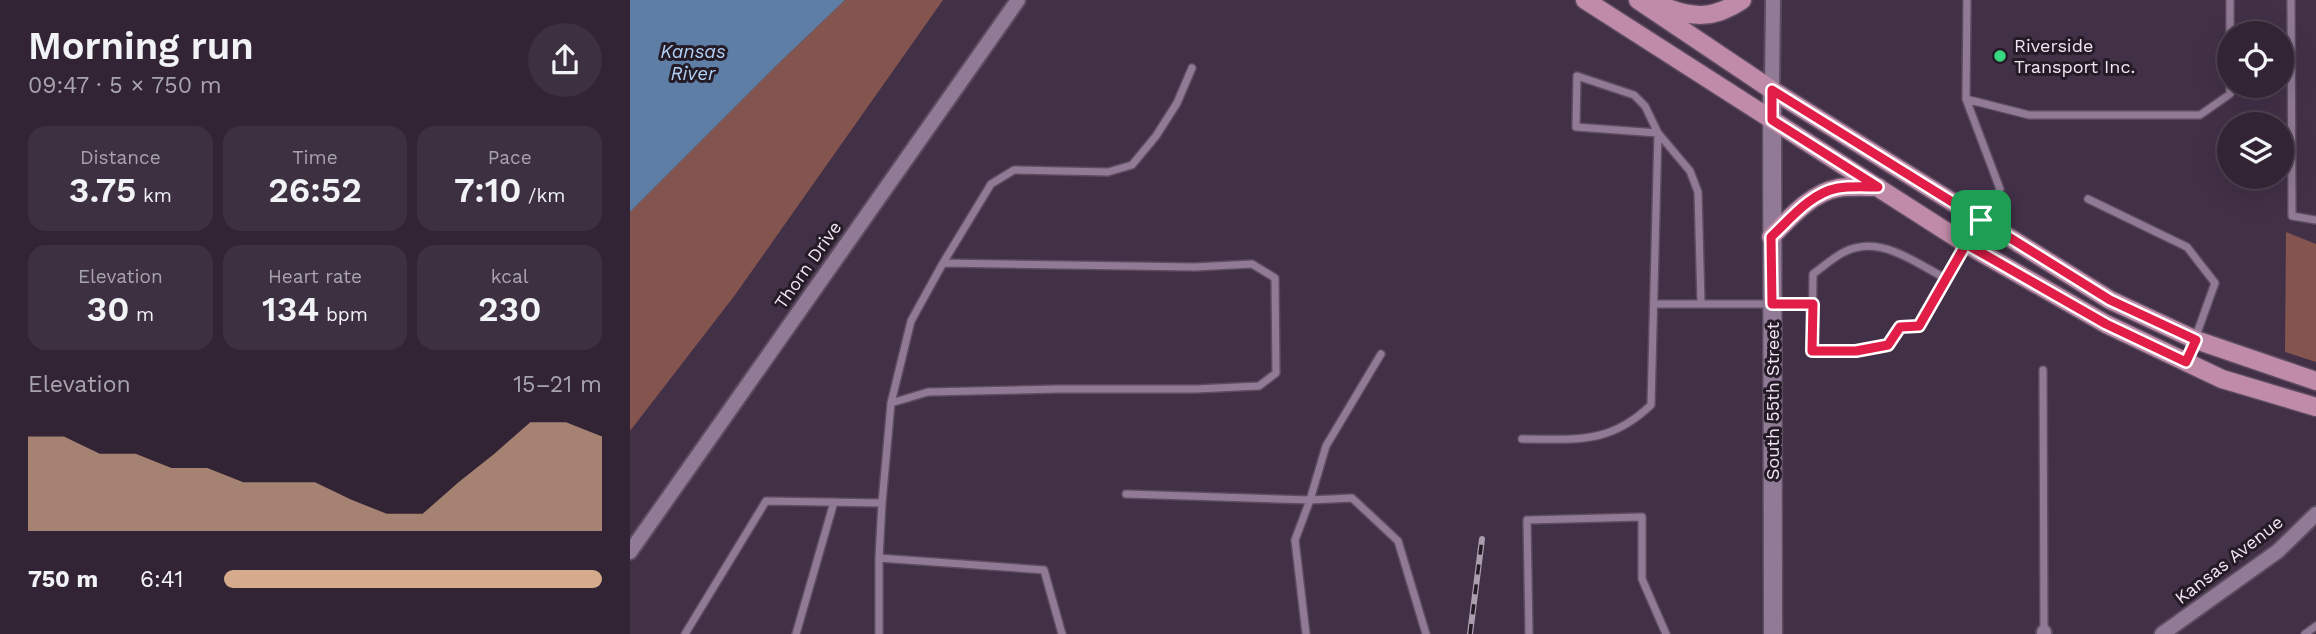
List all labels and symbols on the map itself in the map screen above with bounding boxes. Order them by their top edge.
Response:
place label: Riverside Transport Inc. [2014,35,2135,77]
water label: Kansas River [660,40,726,85]
marker: Riverside Transport Inc. [1992,48,2008,64]
pin [1951,190,2011,250]
street label: Thorn Drive [770,217,845,312]
street label: South 55th Street [1762,321,1783,480]
street label: Kansas Avenue [2171,511,2287,608]

